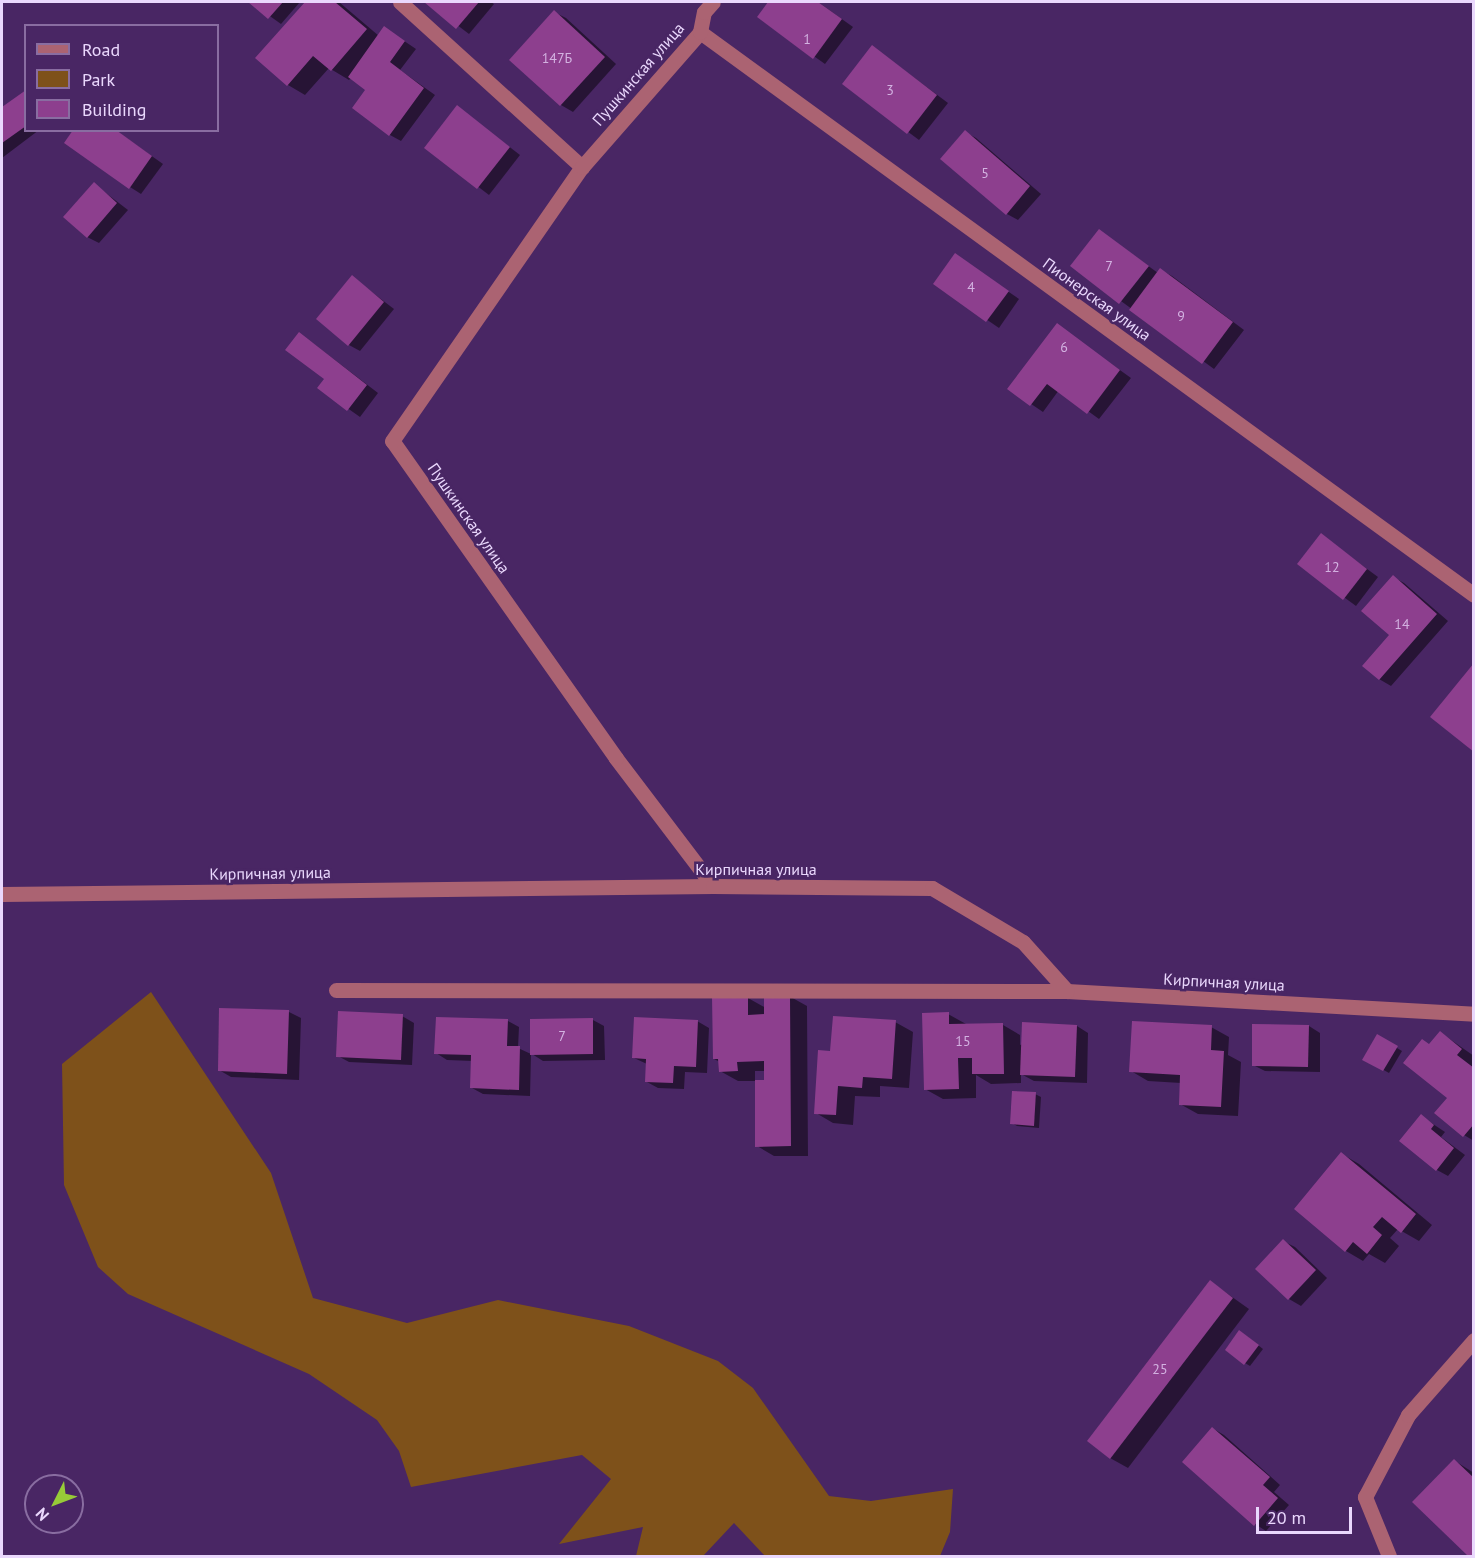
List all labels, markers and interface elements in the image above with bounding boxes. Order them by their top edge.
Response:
street label: Пушкинская улица [588,19,688,129]
legend [24,24,219,132]
house number: 1 [803,31,811,47]
text: Road [82,38,120,61]
house number: 147Б [542,50,572,66]
text: Park [82,68,115,91]
house number: 3 [886,82,894,98]
text: Building [82,98,146,121]
house number: 5 [981,165,989,181]
street label: Пионерская улица [1039,253,1155,345]
house number: 7 [1105,258,1113,274]
house number: 4 [967,279,975,295]
house number: 9 [1177,308,1185,324]
house number: 6 [1060,339,1068,355]
street label: Пушкинская улица [424,459,514,577]
house number: 12 [1324,559,1340,575]
house number: 14 [1394,616,1410,632]
street label: Кирпичная улица [695,859,817,879]
street label: Кирпичная улица [209,862,331,884]
street label: Кирпичная улица [1163,969,1285,995]
house number: 7 [558,1028,566,1044]
house number: 15 [955,1033,971,1049]
house number: 25 [1152,1361,1168,1377]
north arrow [24,1474,84,1534]
scale bar [1259,1495,1355,1533]
text: N [31,1504,53,1525]
text: 20 m [1267,1506,1306,1529]

